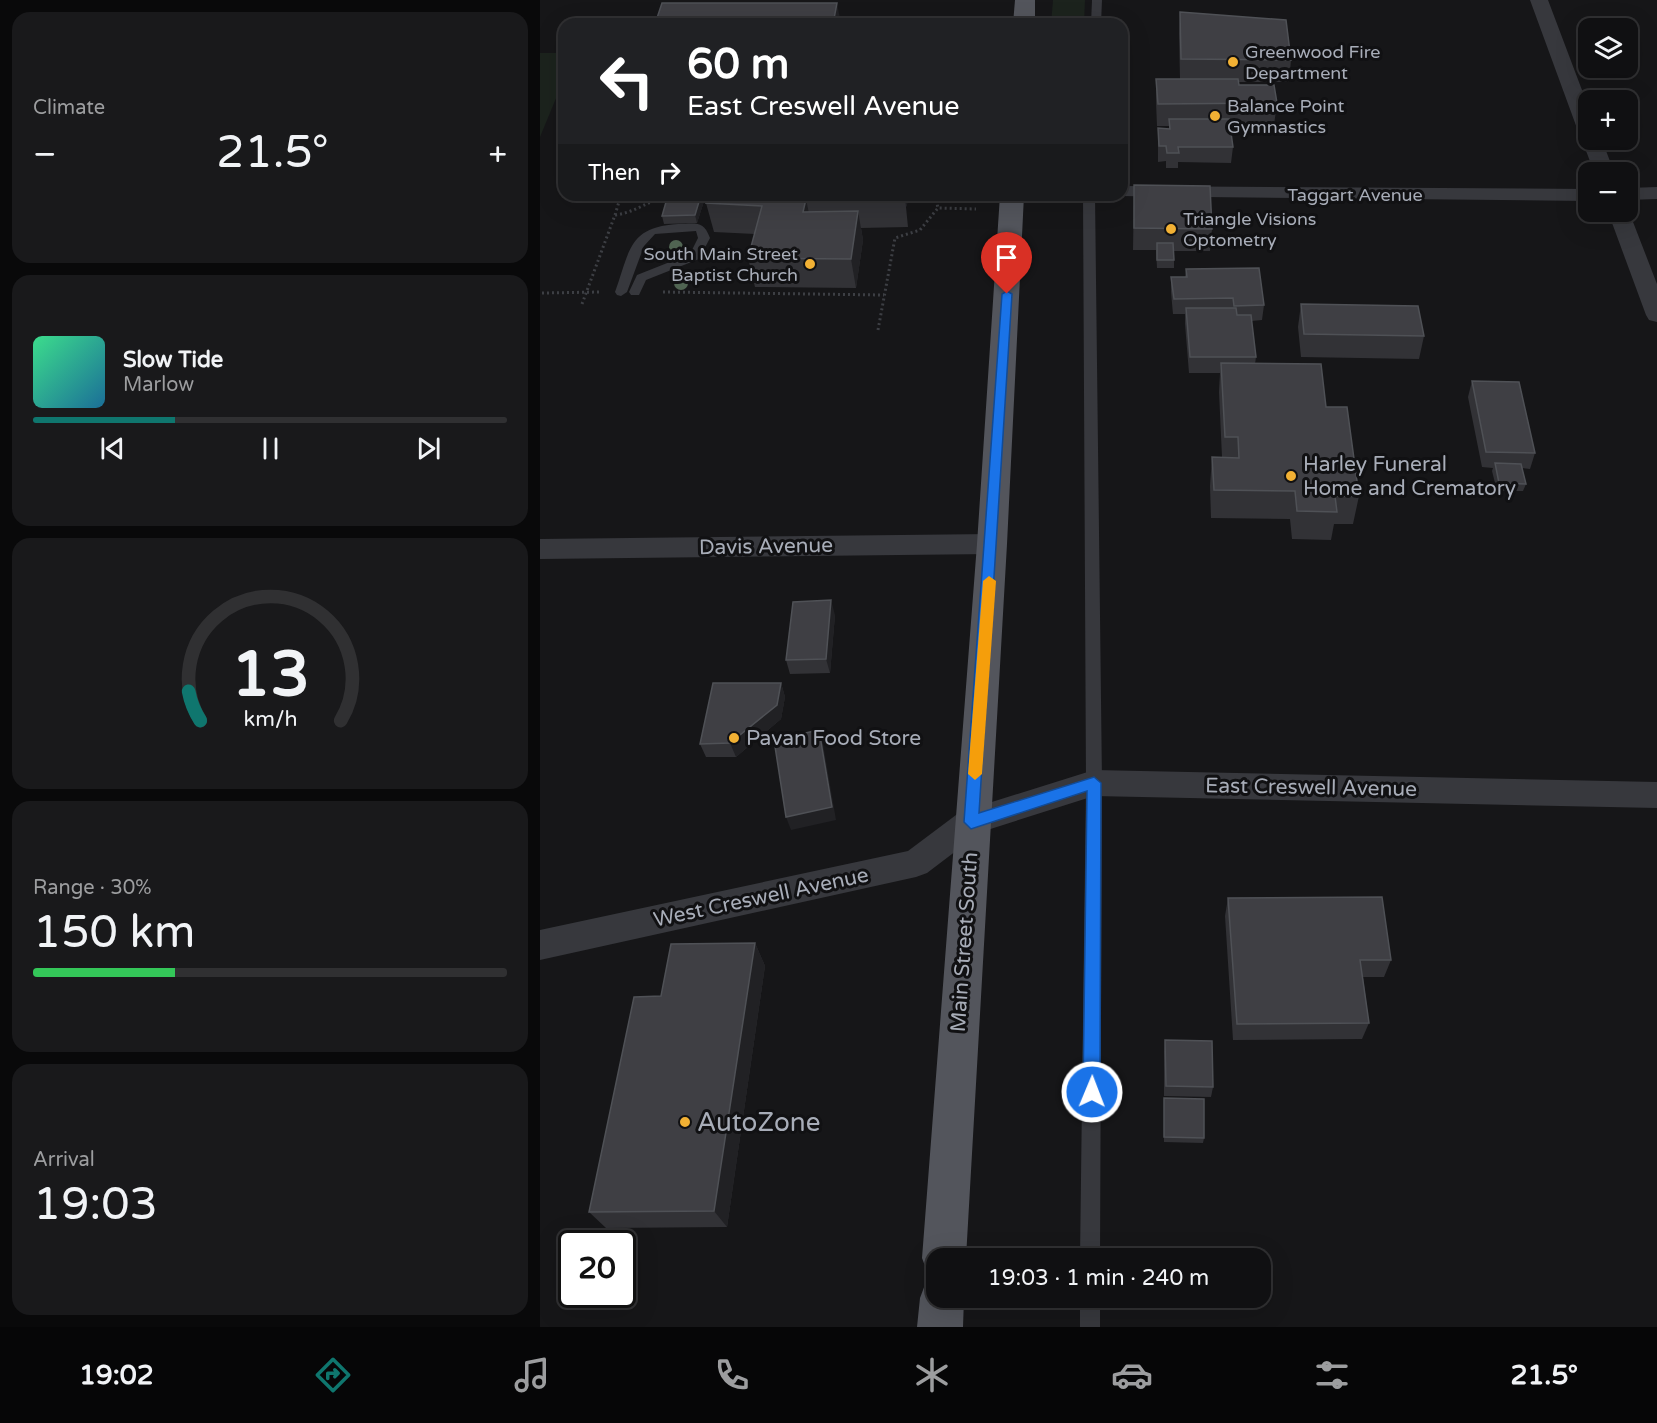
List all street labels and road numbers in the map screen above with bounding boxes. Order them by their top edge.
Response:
street label: Taggart Avenue [1287,184,1423,206]
street label: Davis Avenue [699,533,833,560]
street label: East Creswell Avenue [1205,773,1417,802]
street label: Main Street South [946,851,983,1033]
street label: West Creswell Avenue [651,862,871,932]

